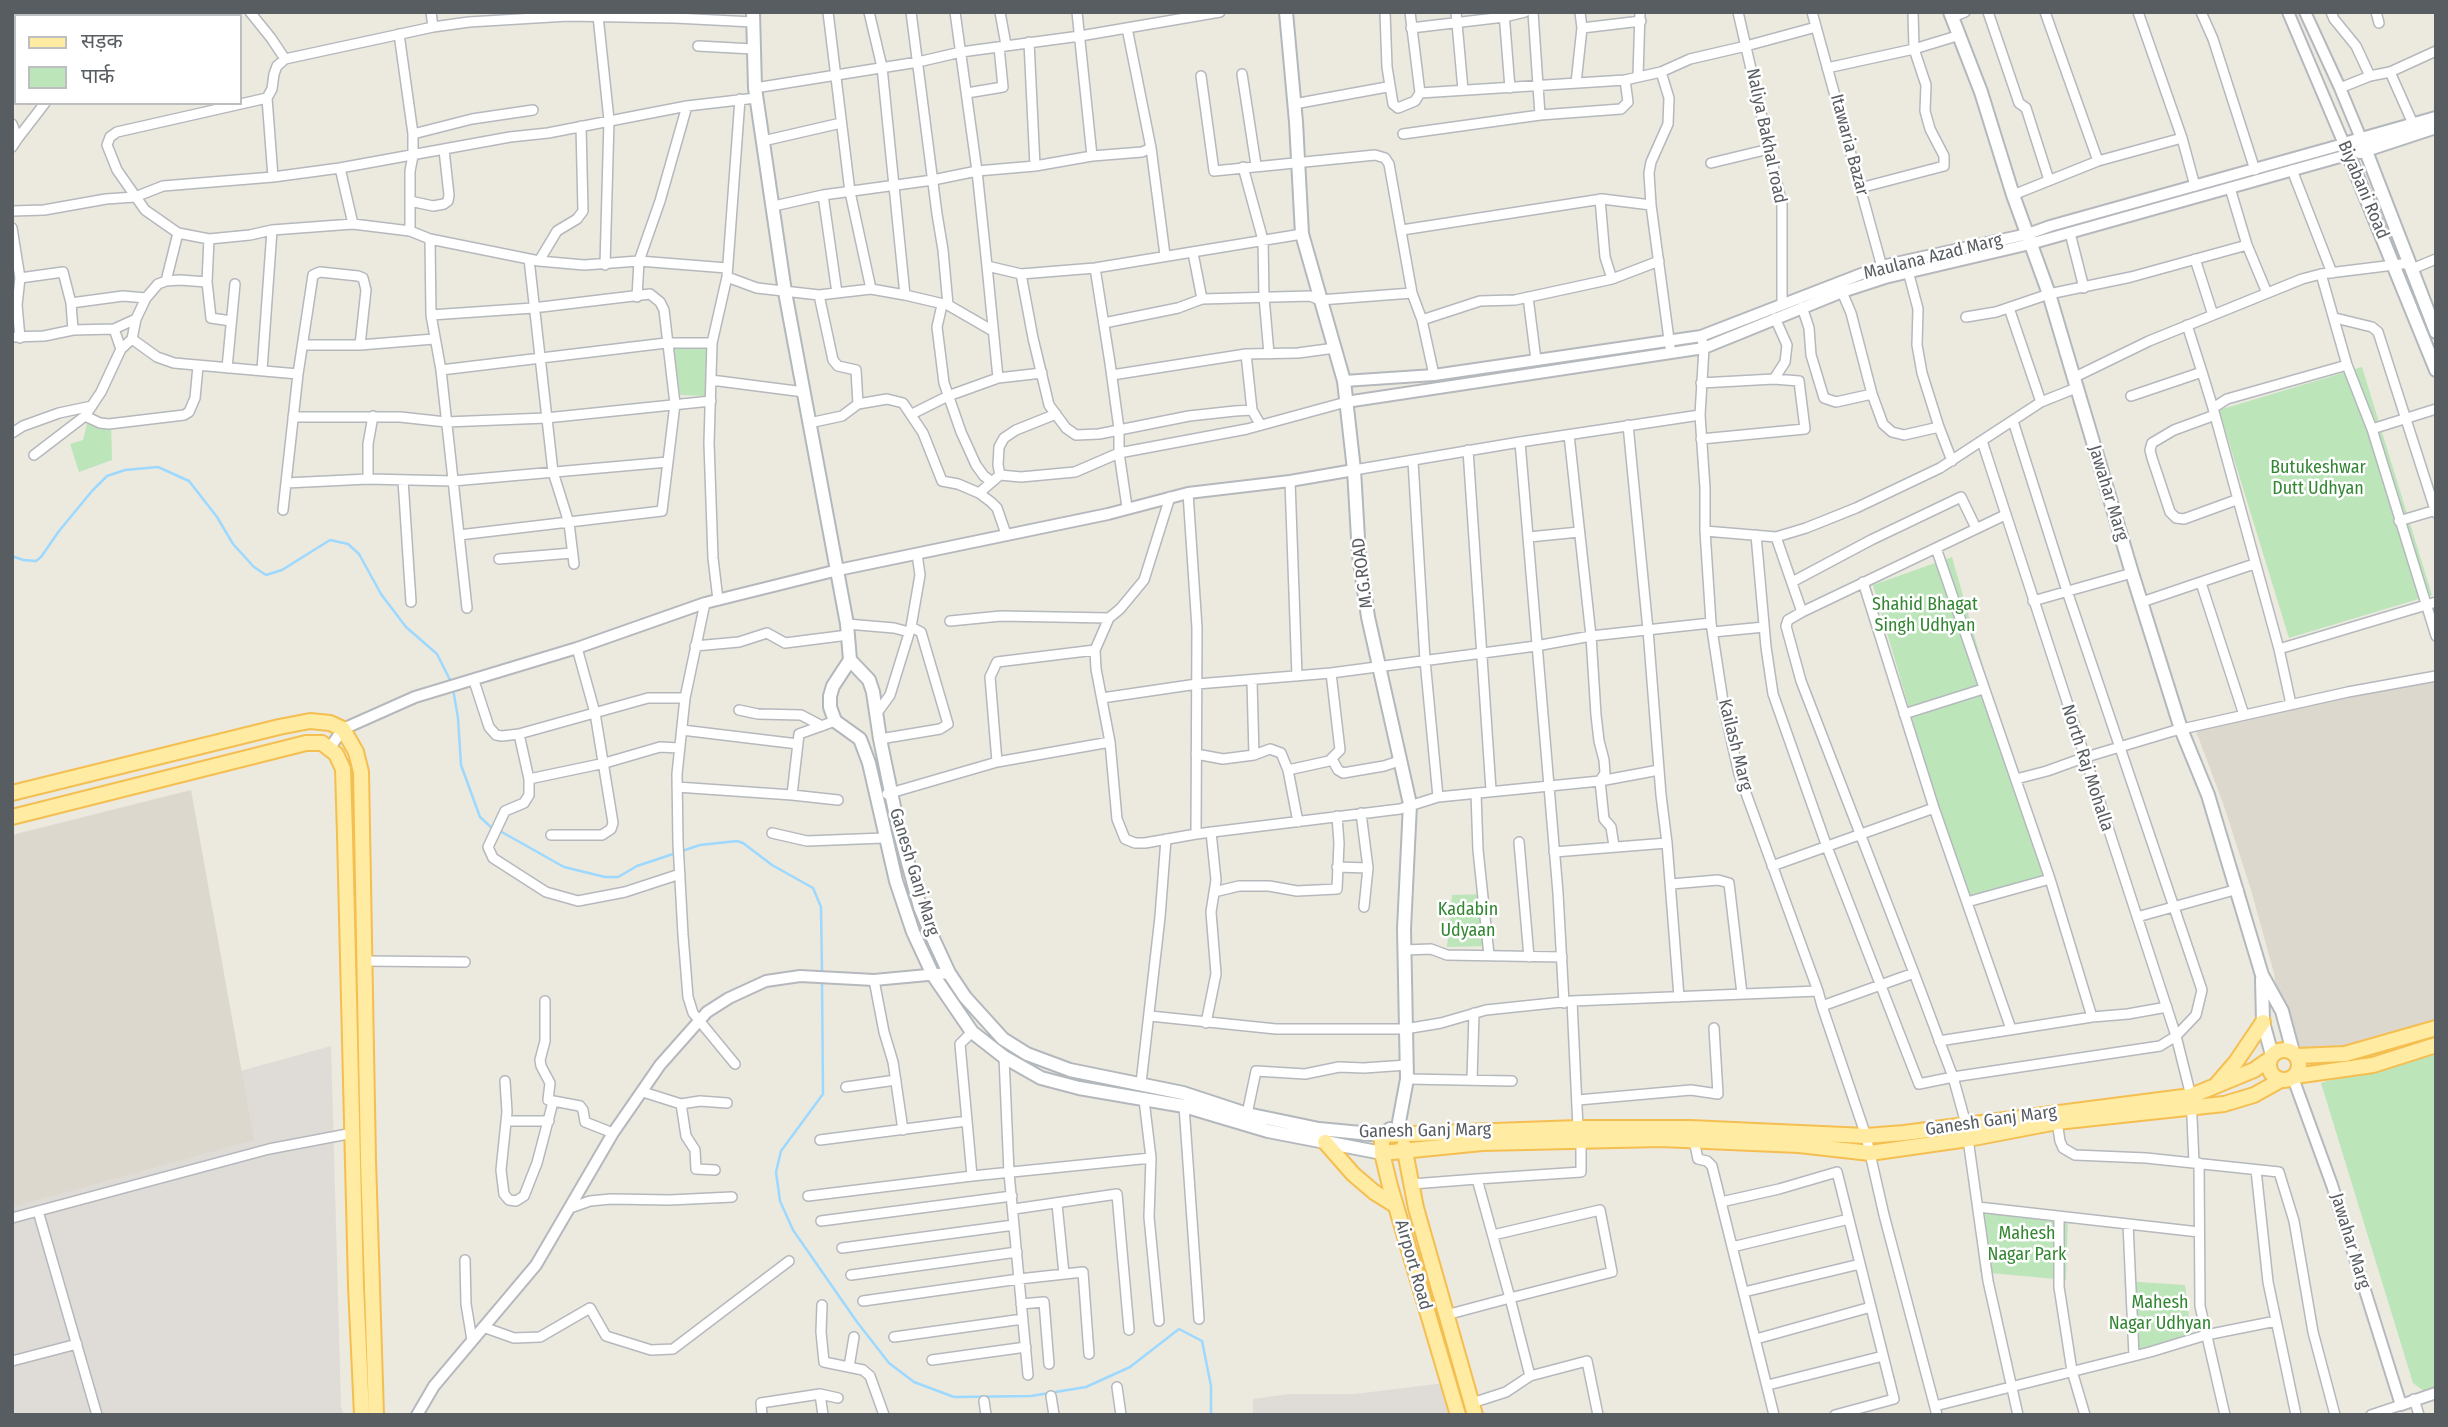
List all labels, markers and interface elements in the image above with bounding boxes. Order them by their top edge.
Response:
legend [14,14,242,105]
text: सड़क [81,28,123,54]
text: पार्क [81,63,115,89]
street label: Naliya Bakhal road [1741,67,1791,205]
street label: Itawaria Bazar [1825,92,1873,198]
street label: Biyabani Road [2333,138,2393,242]
street label: Maulana Azad Marg [1861,229,2005,285]
street label: Jawahar Marg [2083,443,2133,543]
park label: Butukeshwar Dutt Udhyan [2270,457,2366,500]
street label: M.G.ROAD [1348,536,1378,610]
park label: Shahid Bhagat Singh Udhyan [1872,594,1978,636]
street label: Kailash Marg [1713,697,1757,793]
street label: North Raj Mohalla [2056,702,2118,834]
street label: Ganesh Ganj Marg [884,806,944,938]
park label: Kadabin Udyaan [1438,899,1498,942]
street label: Ganesh Ganj Marg [1924,1101,2058,1141]
street label: Ganesh Ganj Marg [1359,1119,1491,1143]
street label: Jawahar Marg [2325,1191,2375,1291]
street label: Airport Road [1390,1217,1436,1313]
park label: Mahesh Nagar Park [1988,1223,2066,1266]
park label: Mahesh Nagar Udhyan [2109,1292,2211,1334]

